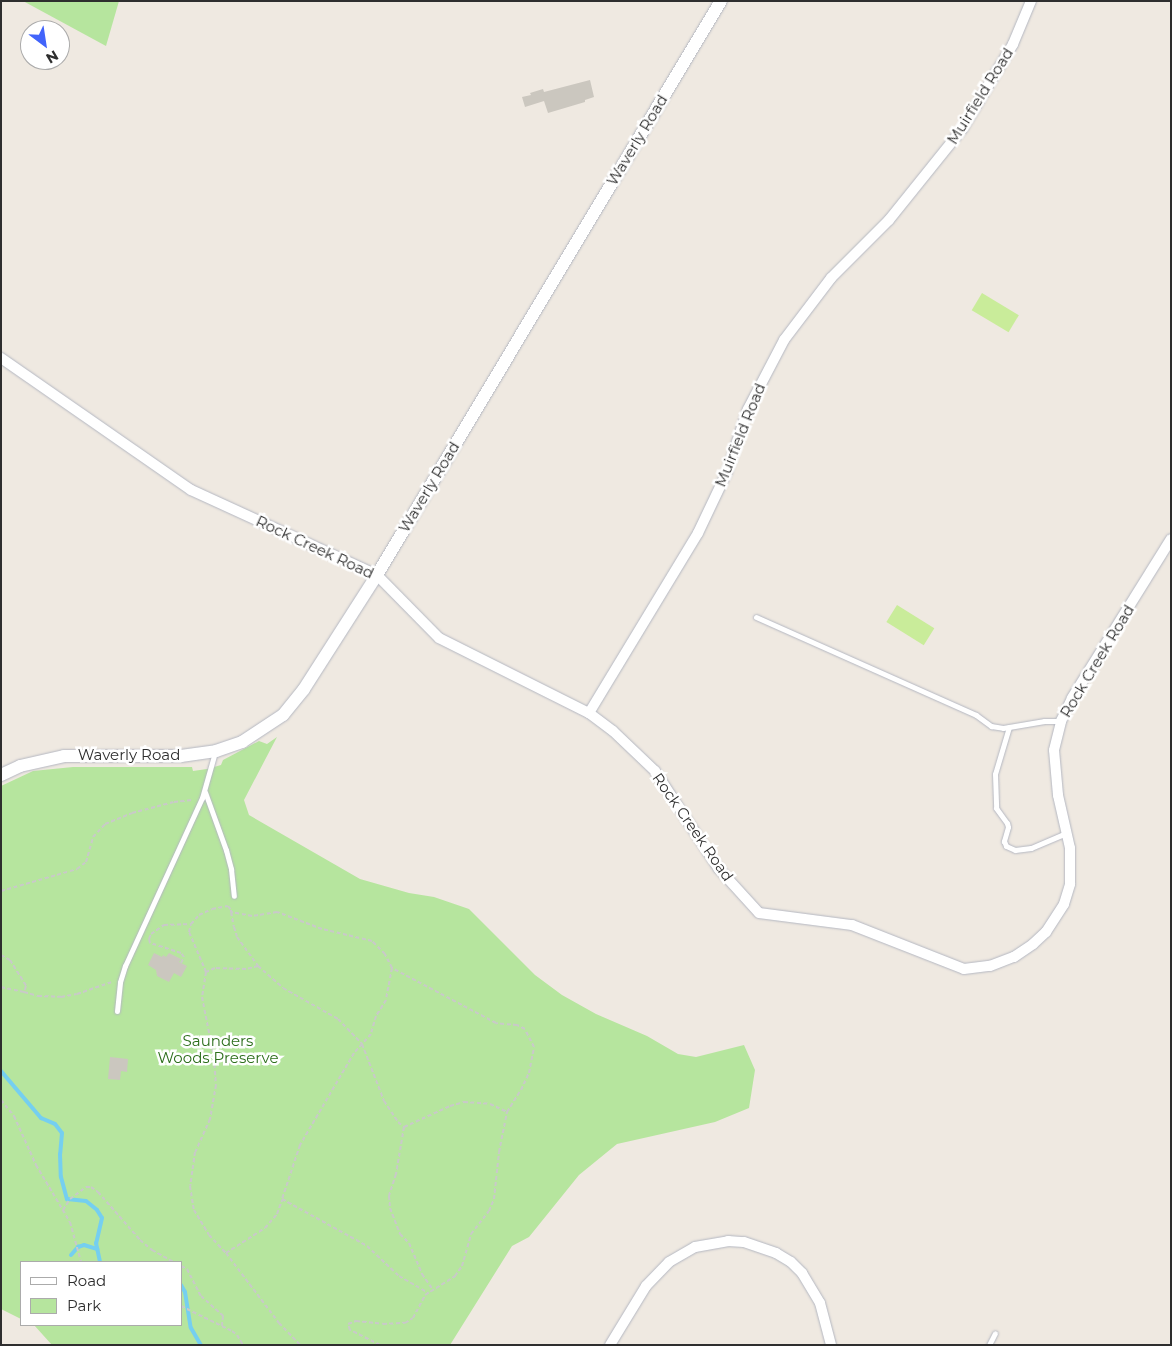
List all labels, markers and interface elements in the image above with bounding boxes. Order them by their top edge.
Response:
north arrow [20,20,70,70]
street label: Muirfield Road [943,44,1017,148]
text: N [43,46,62,68]
street label: Waverly Road [603,91,671,189]
street label: Muirfield Road [711,381,769,489]
street label: Waverly Road [395,438,463,536]
street label: Rock Creek Road [253,512,377,582]
street label: Rock Creek Road [1056,601,1138,721]
street label: Waverly Road [78,746,180,764]
street label: Rock Creek Road [649,769,737,885]
park label: Saunders Woods Preserve [158,1031,278,1066]
legend [20,1261,182,1326]
text: Road [67,1271,106,1290]
text: Park [67,1296,101,1315]

